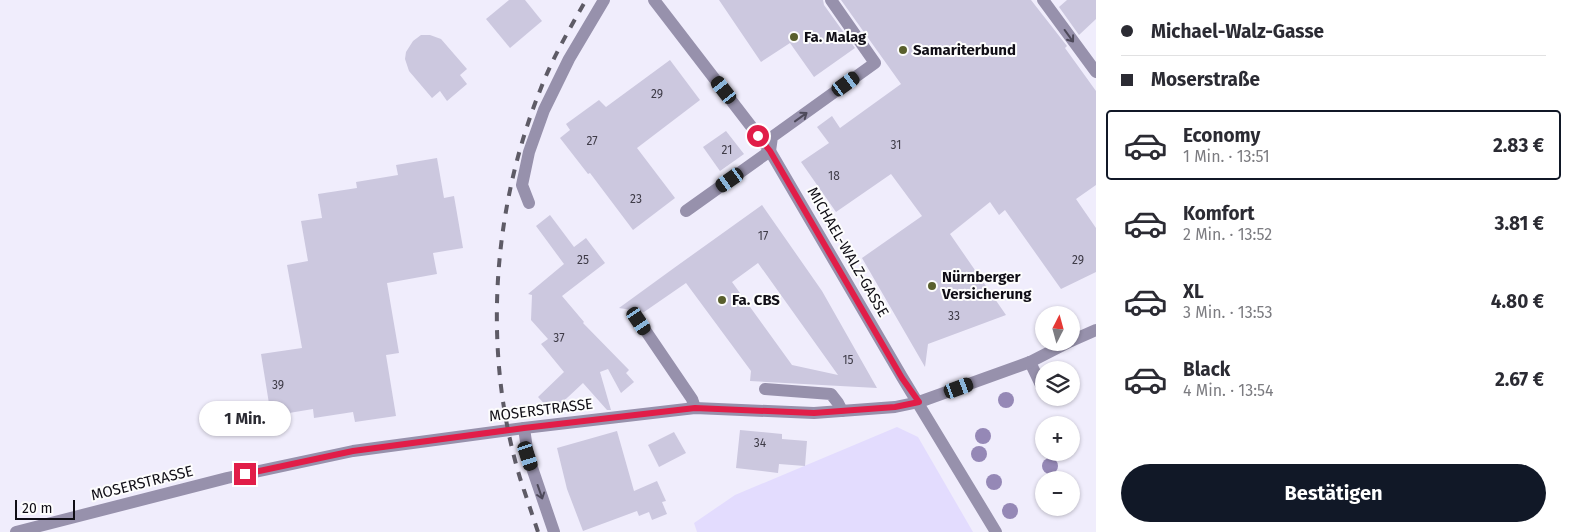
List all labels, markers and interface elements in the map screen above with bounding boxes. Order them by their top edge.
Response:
text: Michael-Walz-Gasse [1151,20,1324,43]
place label: Fa. Malag [804,28,867,46]
one-way arrow [1064,29,1075,42]
marker: Fa. Malag [788,31,800,43]
place label: Samariterbund [913,41,1016,59]
marker: Samariterbund [897,44,909,56]
text: Moserstraße [1151,68,1260,91]
car [829,69,862,99]
car [708,74,739,106]
house number: 29 [651,87,663,101]
one-way arrow [793,112,807,122]
icon: car [1123,123,1168,168]
text: Economy [1183,124,1260,147]
route start [747,125,769,147]
house number: 27 [586,134,598,148]
text: 2.83 € [1493,134,1544,157]
house number: 31 [891,138,901,152]
house number: 21 [722,143,732,157]
text: 1 Min. · 13:51 [1183,147,1270,166]
car [713,165,746,195]
house number: 18 [828,169,840,183]
street label: MICHAEL-WALZ-GASSE [803,184,893,320]
house number: 23 [630,192,642,206]
icon: car [1123,201,1168,246]
text: Komfort [1183,202,1254,225]
text: 3.81 € [1495,212,1544,235]
text: 2 Min. · 13:52 [1183,225,1272,244]
house number: 17 [758,229,768,243]
house number: 25 [577,253,589,267]
house number: 29 [1072,253,1084,267]
place label: Nürnberger Versicherung [941,268,1032,303]
icon: car [1123,279,1168,324]
marker: Nürnberger Versicherung [926,280,938,292]
text: XL [1183,280,1204,303]
text: 4.80 € [1491,290,1544,313]
place label: Fa. CBS [732,291,780,309]
marker: Fa. CBS [716,294,728,306]
text: 3 Min. · 13:53 [1183,303,1272,322]
car [624,304,653,338]
north arrow [1035,306,1080,351]
map controls [1035,306,1080,516]
house number: 33 [948,309,960,323]
house number: 37 [553,331,565,345]
house number: 15 [842,353,854,367]
icon: car [1123,357,1168,402]
text: Black [1183,358,1230,381]
button: layers [1035,361,1080,406]
text: 2.67 € [1495,368,1544,391]
car [942,376,975,400]
house number: 39 [272,378,284,392]
text: 4 Min. · 13:54 [1183,381,1274,400]
street label: MOSERSTRASSE [488,395,594,425]
callout: 1 Min. [199,402,291,436]
text: 1 Min. [224,409,266,428]
button: + [1035,416,1080,461]
house number: 34 [754,436,767,450]
car [516,439,539,473]
street label: MOSERSTRASSE [89,462,195,504]
route end [234,463,256,485]
button: Bestätigen [1121,464,1546,522]
button: − [1035,471,1080,516]
one-way arrow [535,484,545,500]
scale bar [15,497,75,520]
text: 20 m [22,500,52,517]

